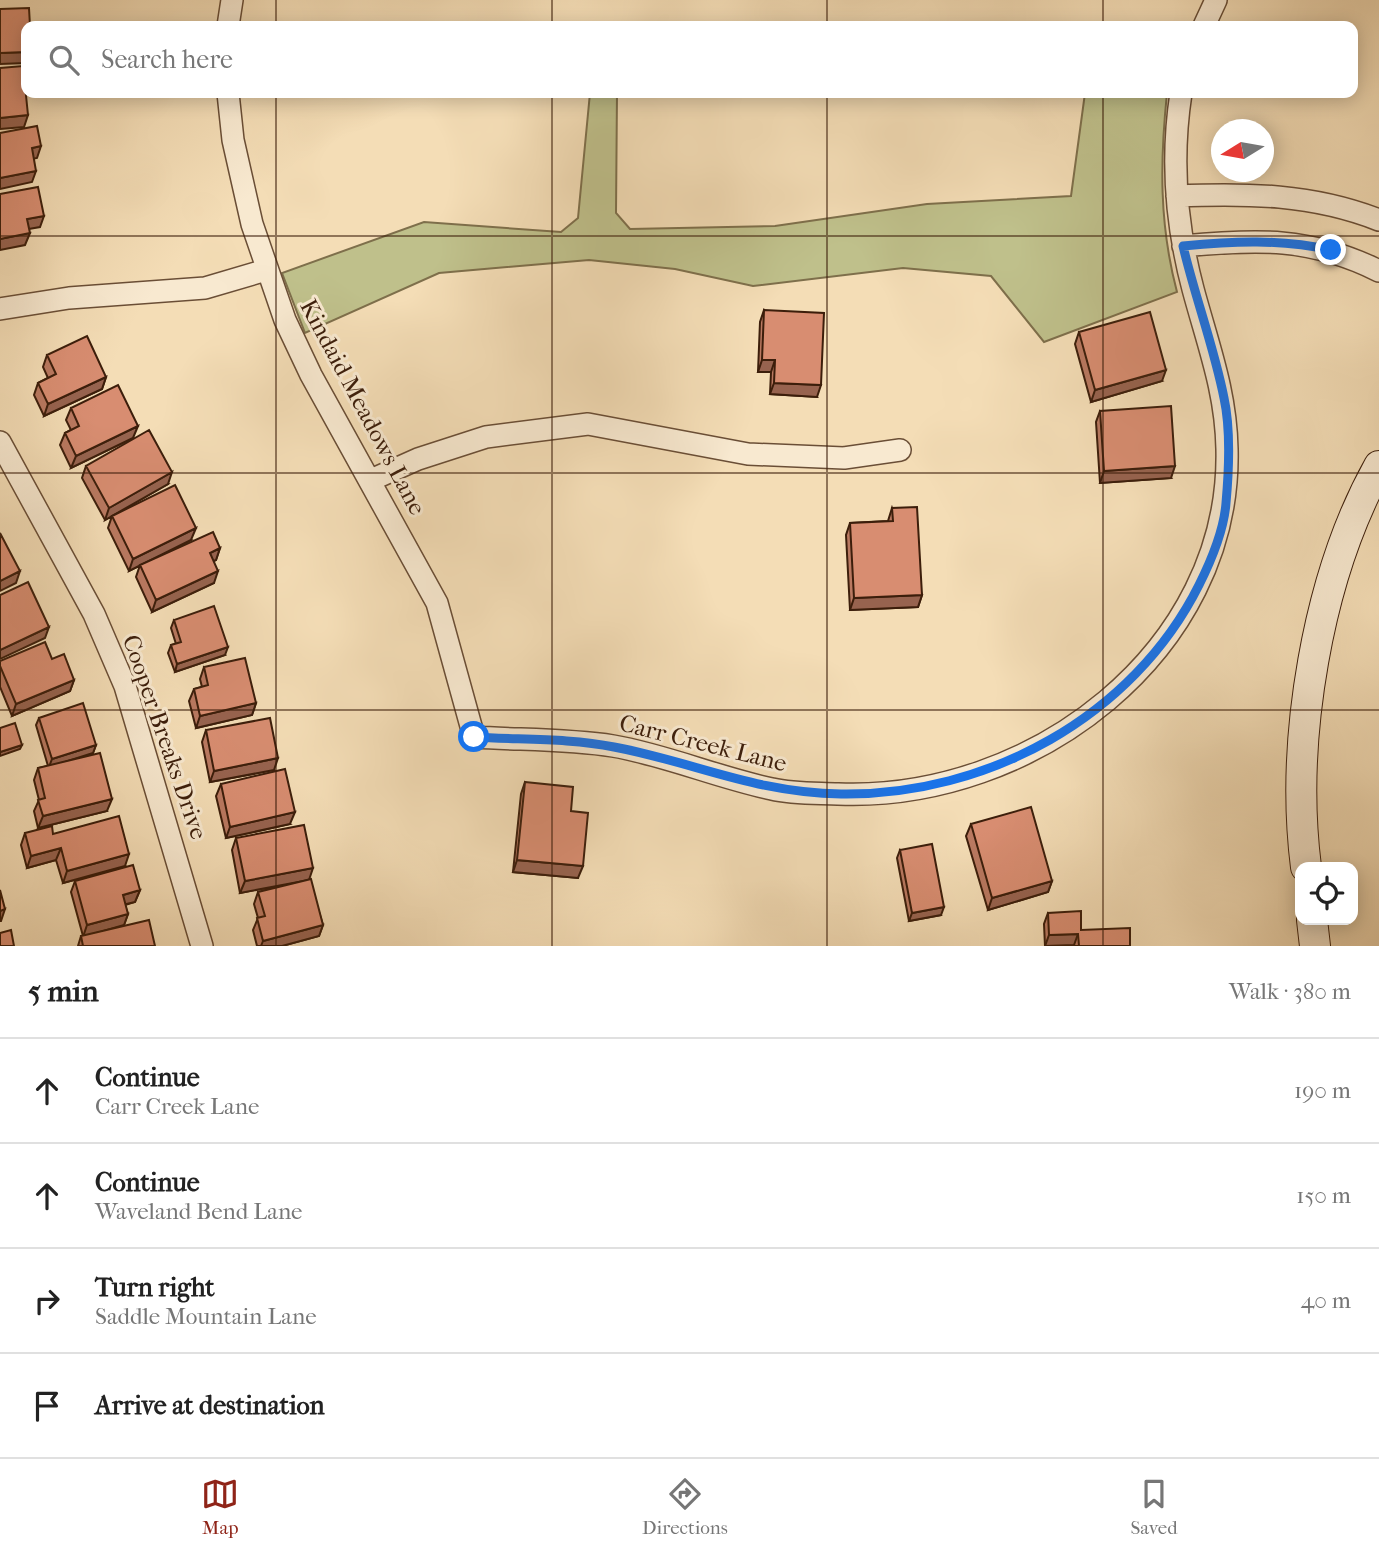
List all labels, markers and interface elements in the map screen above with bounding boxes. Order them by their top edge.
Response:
search box [21,21,1358,98]
icon: search [45,41,83,79]
text: Search here [101,44,233,75]
north arrow [1211,119,1274,182]
route end [1315,234,1346,265]
street label: Kindaid Meadows Lane [294,294,432,520]
street label: Cooper Breaks Drive [117,631,213,843]
street label: Carr Creek Lane [616,709,790,777]
route start [458,721,489,752]
map controls [1295,862,1358,925]
button: locate [1295,862,1358,925]
text: 5 min [28,974,99,1009]
text: Walk · 380 m [1229,978,1351,1005]
text: Continue [95,1062,200,1093]
icon: ahead [28,1072,66,1110]
text: 190 m [1294,1077,1351,1104]
text: Carr Creek Lane [95,1093,259,1120]
text: Continue [95,1167,200,1198]
icon: ahead [28,1177,66,1215]
text: 150 m [1296,1182,1351,1209]
text: Waveland Bend Lane [95,1198,303,1225]
text: Turn right [95,1272,215,1303]
icon: right [28,1282,66,1320]
text: 40 m [1301,1287,1351,1314]
text: Saddle Mountain Lane [95,1303,317,1330]
icon: arrive [28,1387,66,1425]
text: Arrive at destination [95,1390,325,1421]
tab: Map [201,1475,239,1539]
tab: Directions [642,1475,728,1539]
tab: Saved [1130,1475,1178,1539]

